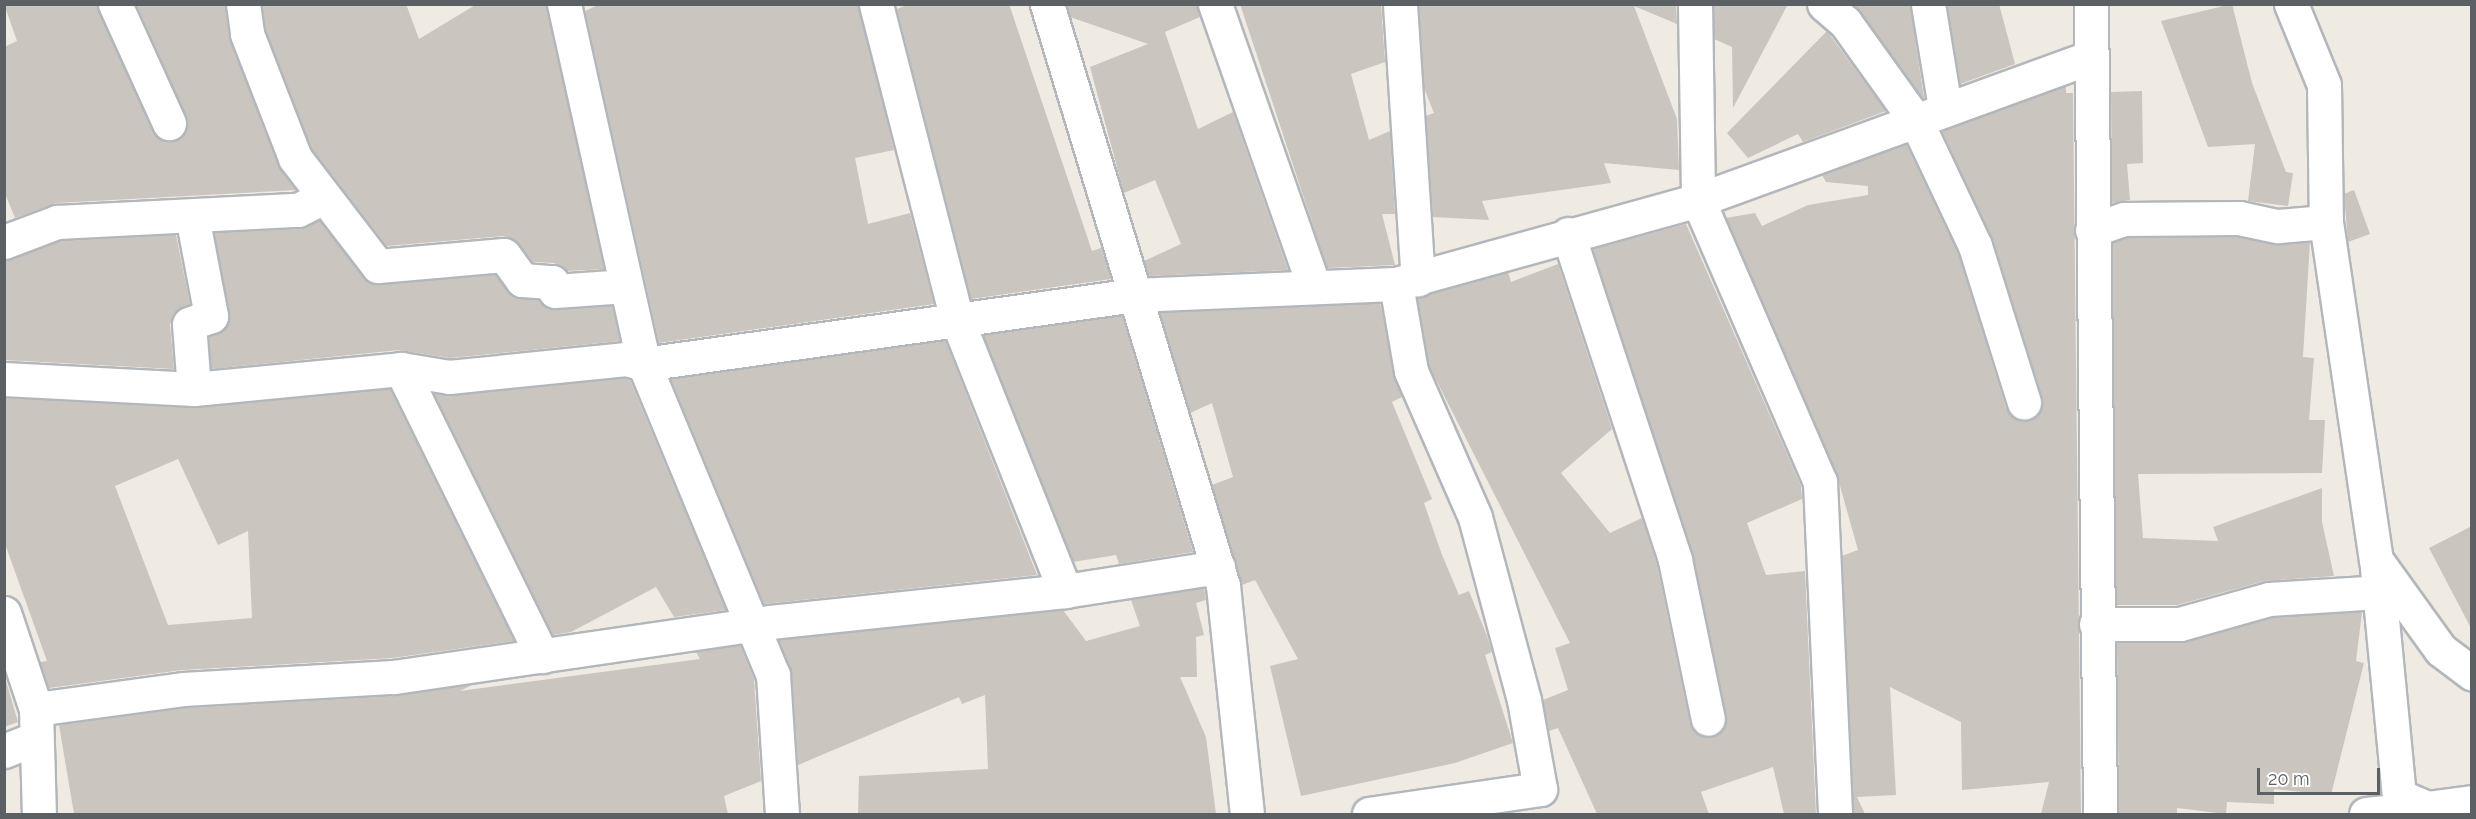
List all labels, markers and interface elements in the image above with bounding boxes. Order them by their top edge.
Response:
scale bar [2260,756,2383,794]
text: 20 m [2268,768,2310,789]

